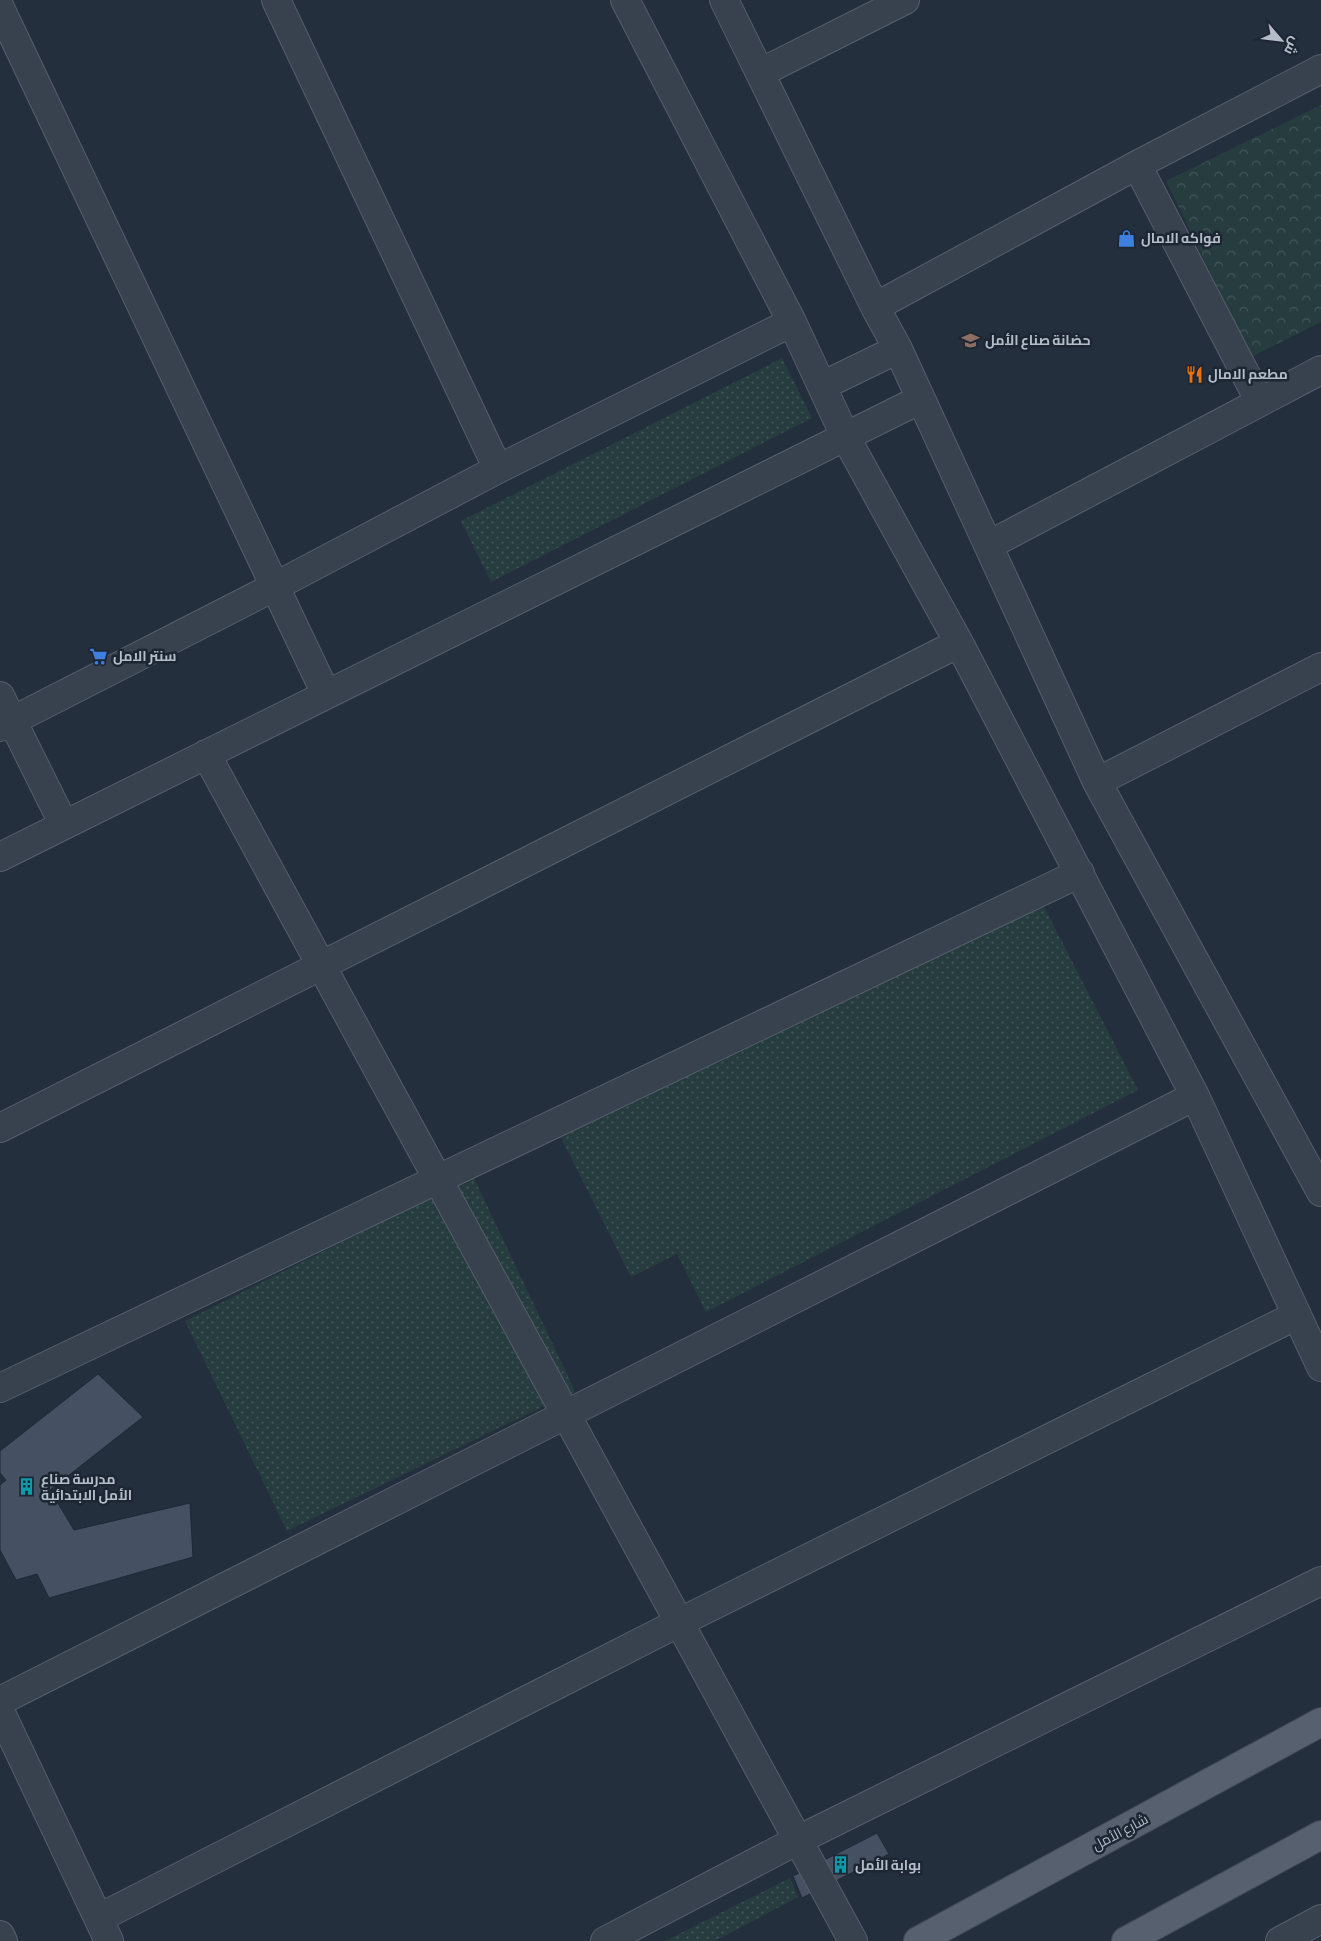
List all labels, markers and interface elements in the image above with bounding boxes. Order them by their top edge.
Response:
north arrow [1256,15,1306,65]
text: ش [1280,34,1304,58]
shop icon: فواكه الامال [1117,228,1137,248]
place label: فواكه الامال [1141,230,1221,247]
school or university icon: حضانة صناع الأمل [961,330,981,350]
place label: حضانة صناع الأمل [985,332,1091,350]
restaurant icon: مطعم الامال [1184,364,1204,384]
place label: مطعم الامال [1208,366,1288,384]
supermarket icon: سنتر الامل [89,646,109,666]
place label: سنتر الامل [113,648,176,665]
place label: مدرسة صناع الأمل الابتدائية [41,1471,132,1504]
building icon: مدرسة صناع الأمل الابتدائية [17,1477,37,1497]
street label: شارع الأمل [1089,1811,1151,1854]
building icon: بوابة الأمل [831,1855,851,1875]
place label: بوابة الأمل [855,1857,921,1874]

